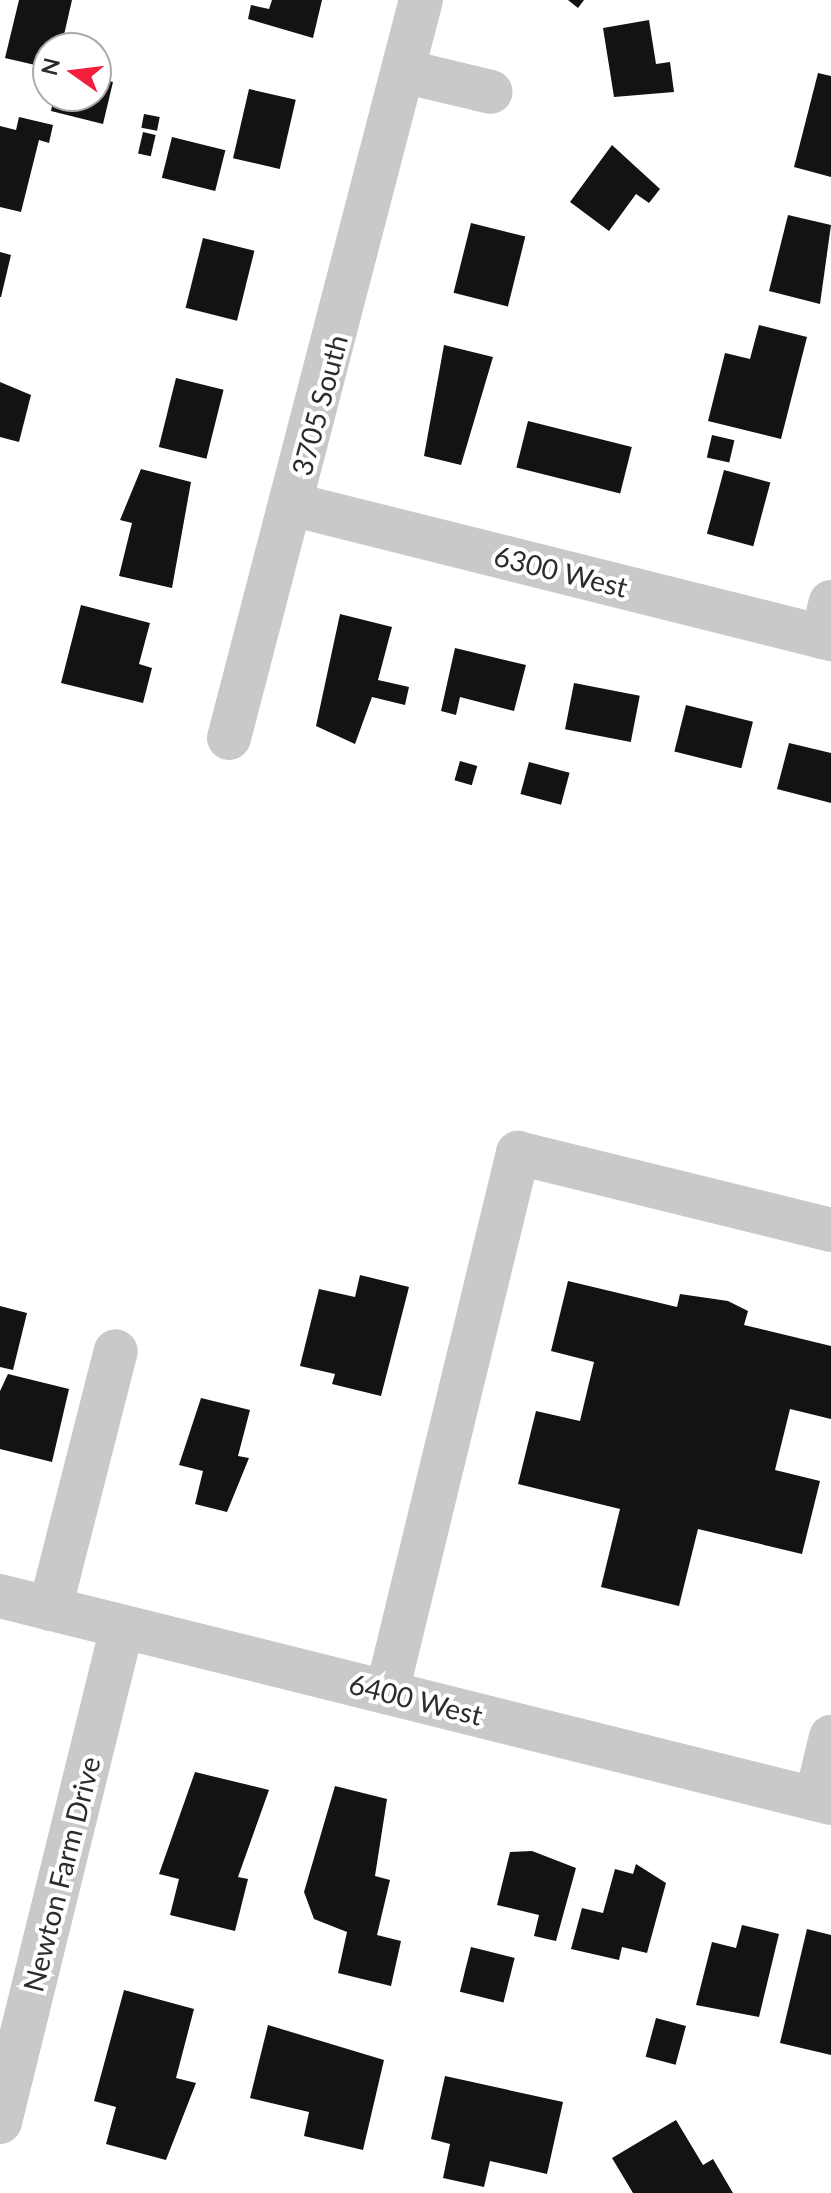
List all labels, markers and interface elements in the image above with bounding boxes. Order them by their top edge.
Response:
north arrow [32,32,112,112]
text: N [35,55,65,78]
street label: 3705 South [284,331,354,479]
street label: 6300 West [491,538,631,604]
street label: 6400 West [346,1666,486,1732]
street label: Newton Farm Drive [16,1753,106,1995]

